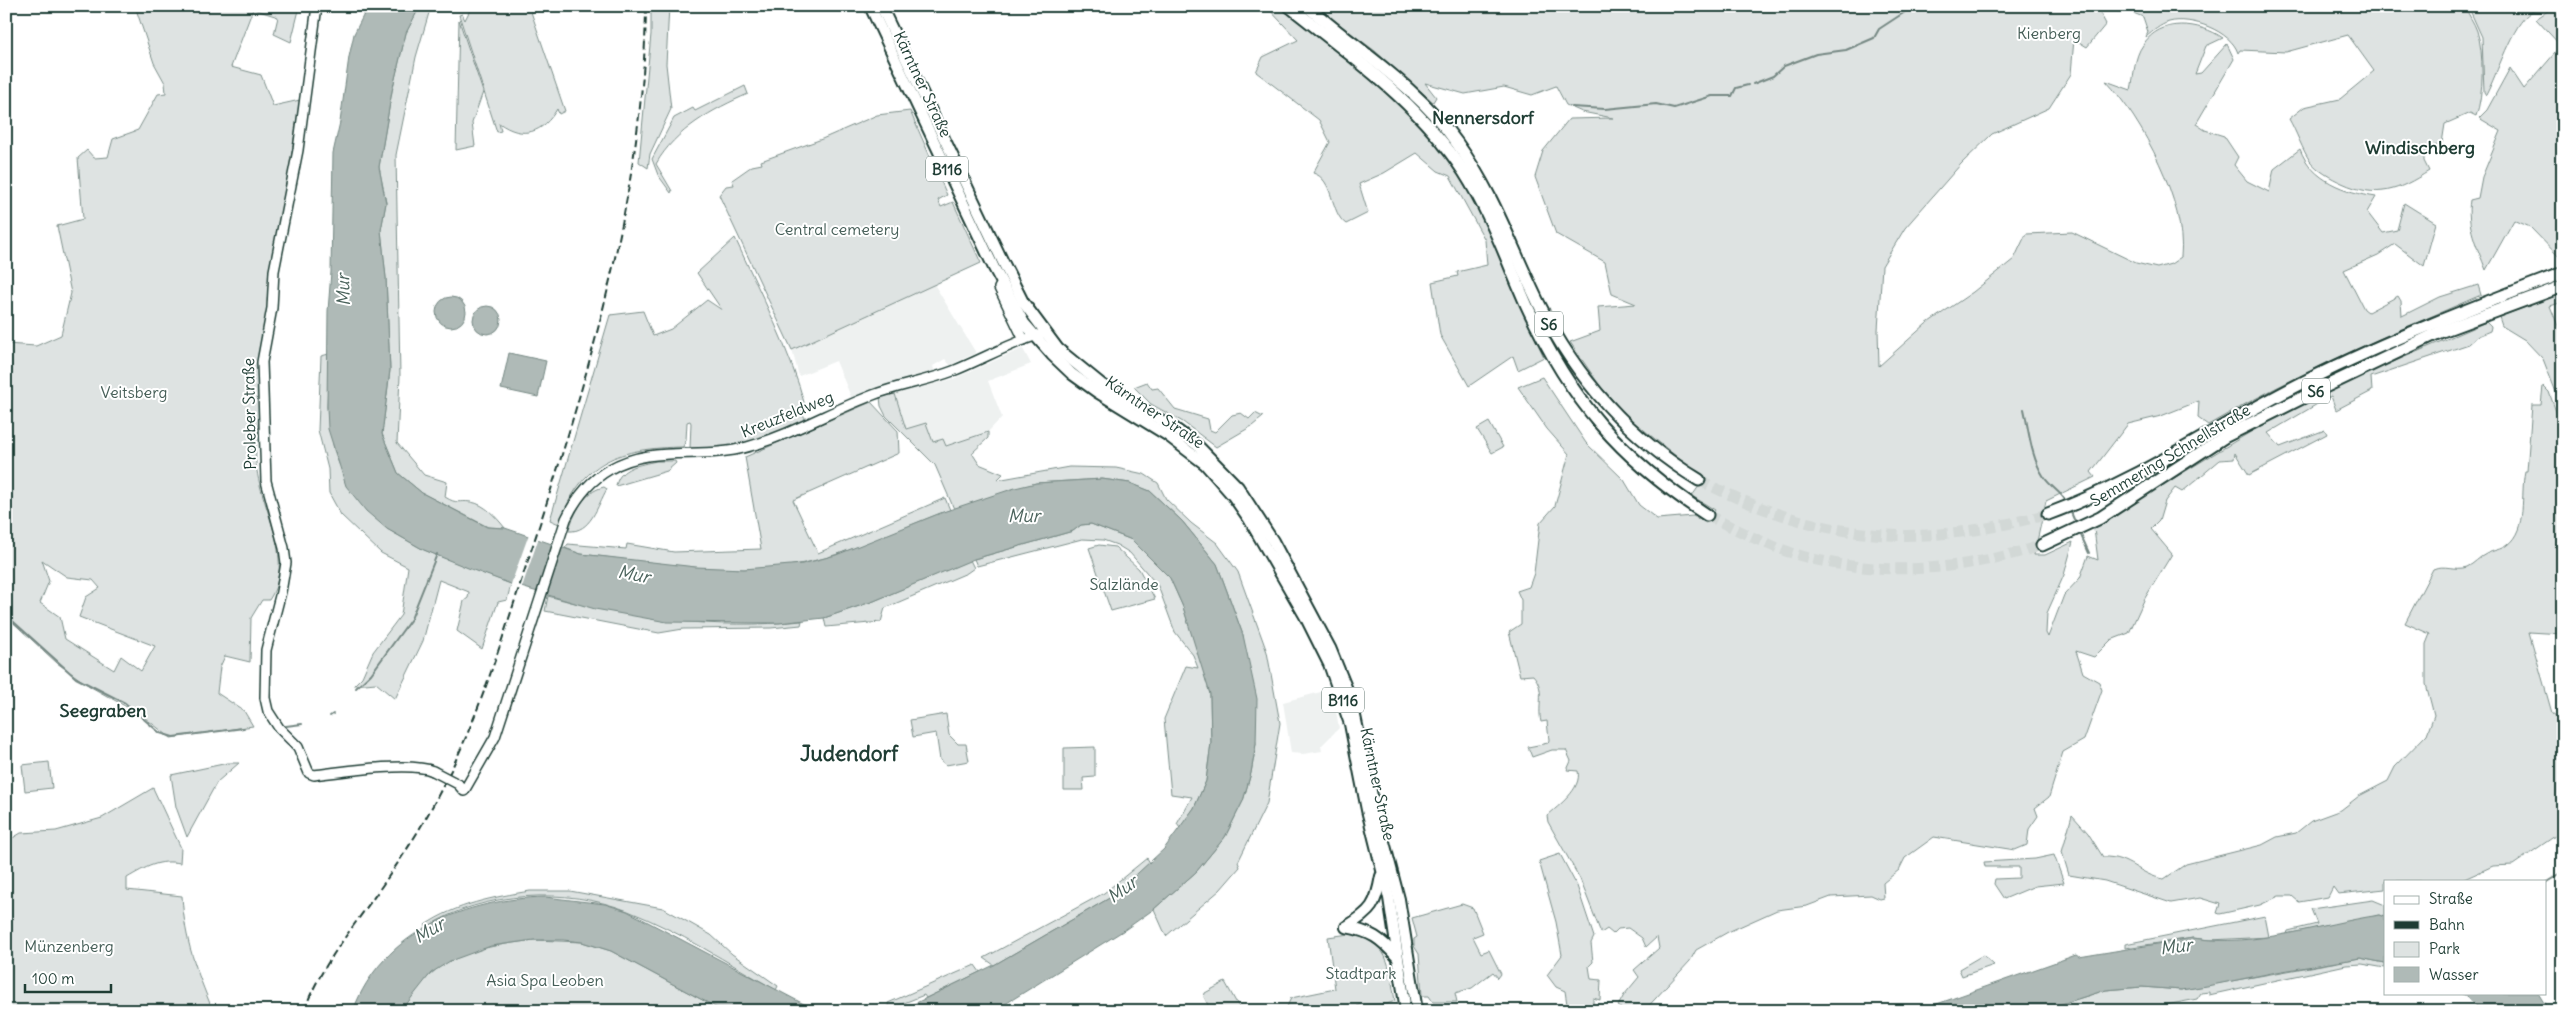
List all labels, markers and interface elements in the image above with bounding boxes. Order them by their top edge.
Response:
park label: Kienberg [2017,23,2081,43]
street label: Kärntner Straße [890,28,956,140]
district label: Nennersdorf [1432,106,1535,129]
district label: Windischberg [2365,136,2475,159]
road number: B116 [926,156,968,182]
park label: Central cemetery [775,219,899,239]
water label: Mur [331,271,355,307]
road number: S6 [1535,312,1563,336]
street label: Proleber Straße [238,358,260,470]
street label: Kärntner Straße [1102,372,1208,452]
road number: S6 [2302,378,2330,404]
park label: Veitsberg [101,382,168,402]
street label: Kreuzfeldweg [738,386,836,442]
street label: Semmering Schnellstraße [2086,399,2254,511]
water label: Mur [1008,504,1043,527]
water label: Mur [616,560,655,589]
park label: Salzlände [1089,574,1159,594]
road number: B116 [1322,688,1364,712]
district label: Seegraben [60,699,147,722]
street label: Kärntner Straße [1356,726,1400,842]
district label: Judendorf [800,740,899,767]
water label: Mur [1102,869,1144,908]
legend [2384,880,2546,994]
text: Straße [2429,889,2473,908]
water label: Mur [409,911,451,948]
text: Bahn [2429,915,2465,934]
water label: Mur [2159,932,2196,959]
park label: Münzenberg [24,936,114,956]
text: Park [2429,939,2460,958]
scale bar [25,962,111,994]
park label: Stadtpark [1326,963,1396,983]
text: Wasser [2429,965,2479,984]
text: 100 m [32,969,74,988]
park label: Asia Spa Leoben [486,970,604,990]

